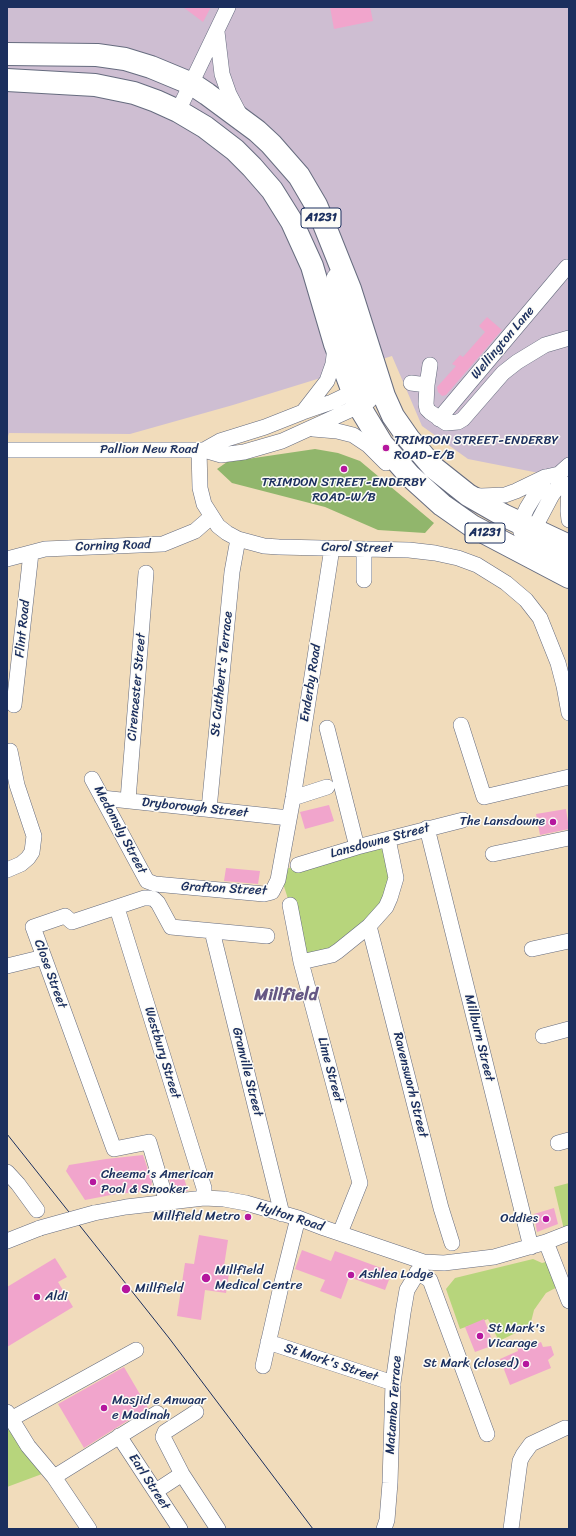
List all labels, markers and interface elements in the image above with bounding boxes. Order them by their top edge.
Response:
road number: A1231 [301,208,341,228]
street label: Wellington Lane [468,303,538,383]
place label: TRIMDON STREET-ENDERBY ROAD-E/B [394,433,559,464]
street label: Pallion New Road [100,442,198,458]
marker: TRIMDON STREET-ENDERBY ROAD-E/B [381,443,391,453]
marker: TRIMDON STREET-ENDERBY ROAD-W/B [339,464,349,474]
place label: TRIMDON STREET-ENDERBY ROAD-W/B [262,475,426,506]
road number: A1231 [465,523,505,543]
street label: Corning Road [75,537,151,555]
street label: Carol Street [321,540,393,556]
street label: Flint Road [12,599,34,659]
street label: St Cuthbert's Terrace [208,611,236,737]
street label: Cirencester Street [125,632,149,742]
street label: Enderby Road [297,643,325,723]
street label: Medomsly Street [90,783,150,877]
street label: Dryborough Street [141,795,249,821]
place label: The Lansdowne [460,814,545,830]
marker: The Lansdowne [548,817,558,827]
street label: Lansdowne Street [329,820,431,862]
street label: Grafton Street [181,879,267,899]
street label: Close Street [30,937,70,1011]
district label: Millfield [254,986,318,1006]
street label: Millburn Street [461,993,497,1083]
street label: Westbury Street [141,1005,183,1101]
street label: Granville Street [228,1026,266,1118]
street label: Ravensworh Street [389,1031,431,1139]
street label: Lime Street [314,1035,346,1105]
place label: Cheema's American Pool & Snooker [101,1167,214,1198]
marker: Cheema's American Pool & Snooker [88,1177,98,1187]
street label: Hylton Road [254,1199,326,1235]
place label: Millfield Metro [153,1209,240,1225]
place label: Oddies [500,1211,538,1227]
marker: Millfield Metro [243,1212,253,1222]
marker: Oddies [541,1214,551,1224]
place label: Millfield Medical Centre [215,1263,302,1294]
place label: Ashlea Lodge [359,1267,433,1283]
marker: Ashlea Lodge [346,1270,356,1280]
marker: Millfield Medical Centre [200,1272,212,1284]
place label: Millfield [135,1281,183,1297]
marker: Millfield [120,1283,132,1295]
place label: Aldi [45,1289,68,1305]
marker: Aldi [32,1292,42,1302]
place label: St Mark's Vicarage [488,1321,545,1352]
marker: St Mark's Vicarage [475,1331,485,1341]
street label: St Mark's Street [282,1340,380,1386]
street label: Matamba Terrace [383,1355,405,1455]
place label: St Mark (closed) [423,1356,518,1372]
marker: St Mark (closed) [521,1359,531,1369]
place label: Masjid e Anwaar e Madinah [112,1393,206,1424]
marker: Masjid e Anwaar e Madinah [99,1403,109,1413]
street label: Earl Street [125,1451,173,1513]

